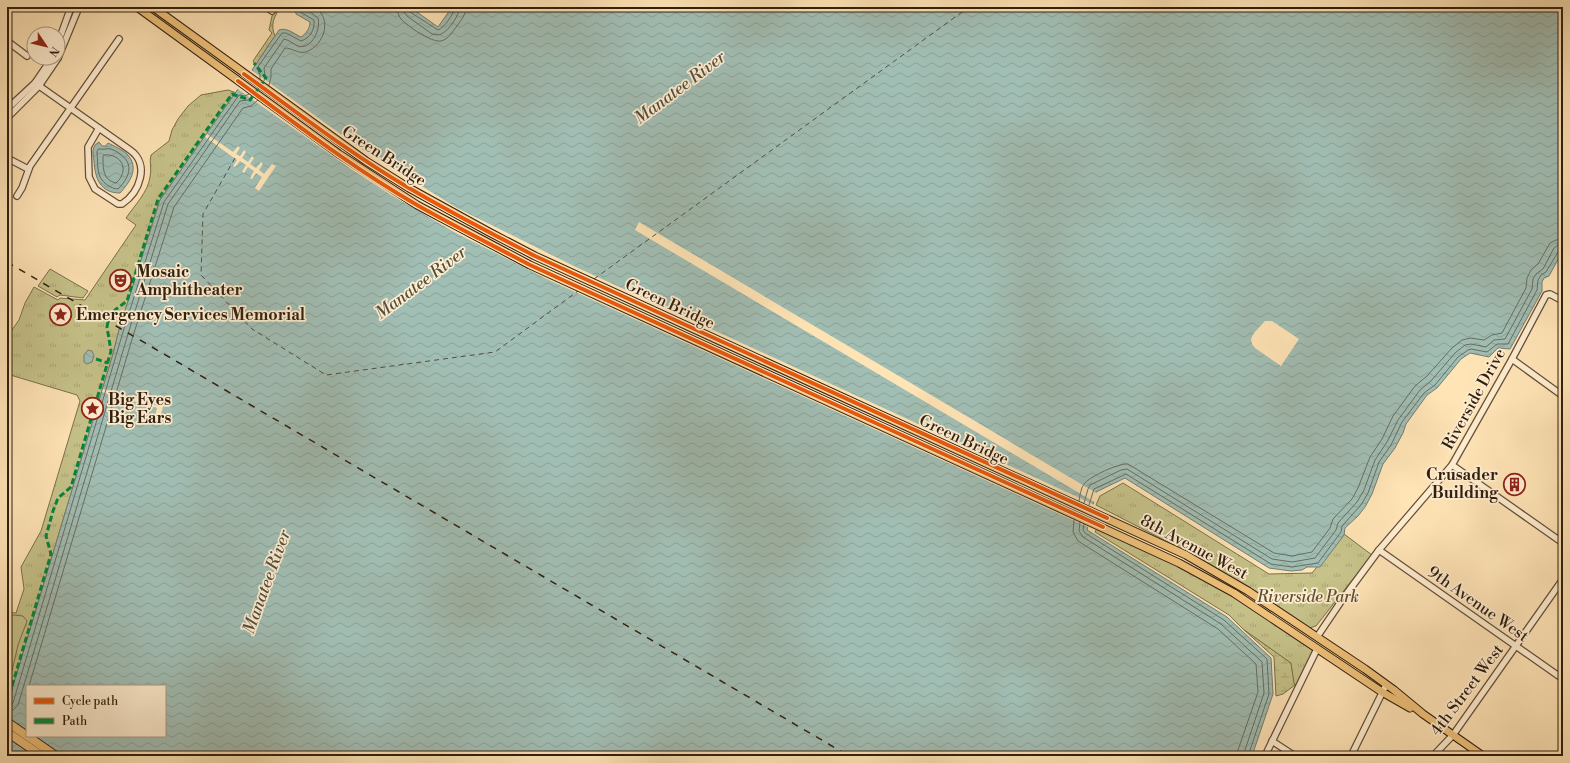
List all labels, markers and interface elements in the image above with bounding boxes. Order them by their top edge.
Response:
north arrow [26,26,66,66]
text: N [45,44,62,59]
water label: Manatee River [630,46,731,130]
street label: Green Bridge [338,121,430,191]
water label: Manatee River [371,241,472,325]
place label: Mosaic Amphitheater [135,262,243,300]
theatre icon: Mosaic Amphitheater [107,268,133,294]
street label: Green Bridge [622,275,718,333]
place icon: Emergency Services Memorial [47,302,73,328]
place label: Emergency Services Memorial [76,305,306,325]
street label: Riverside Drive [1438,345,1510,453]
place label: Big Eyes Big Ears [108,390,172,428]
place icon: Big Eyes Big Ears [79,396,105,422]
street label: Green Bridge [916,411,1012,469]
place label: Crusader Building [1426,465,1499,503]
building icon: Crusader Building [1501,471,1527,497]
street label: 8th Avenue West [1137,510,1251,584]
water label: Manatee River [238,526,296,637]
street label: 9th Avenue West [1424,562,1533,646]
park label: Riverside Park [1256,587,1359,607]
street label: 4th Street West [1426,640,1508,740]
legend [26,685,166,737]
text: Cycle path [62,694,118,709]
text: Path [62,714,87,729]

